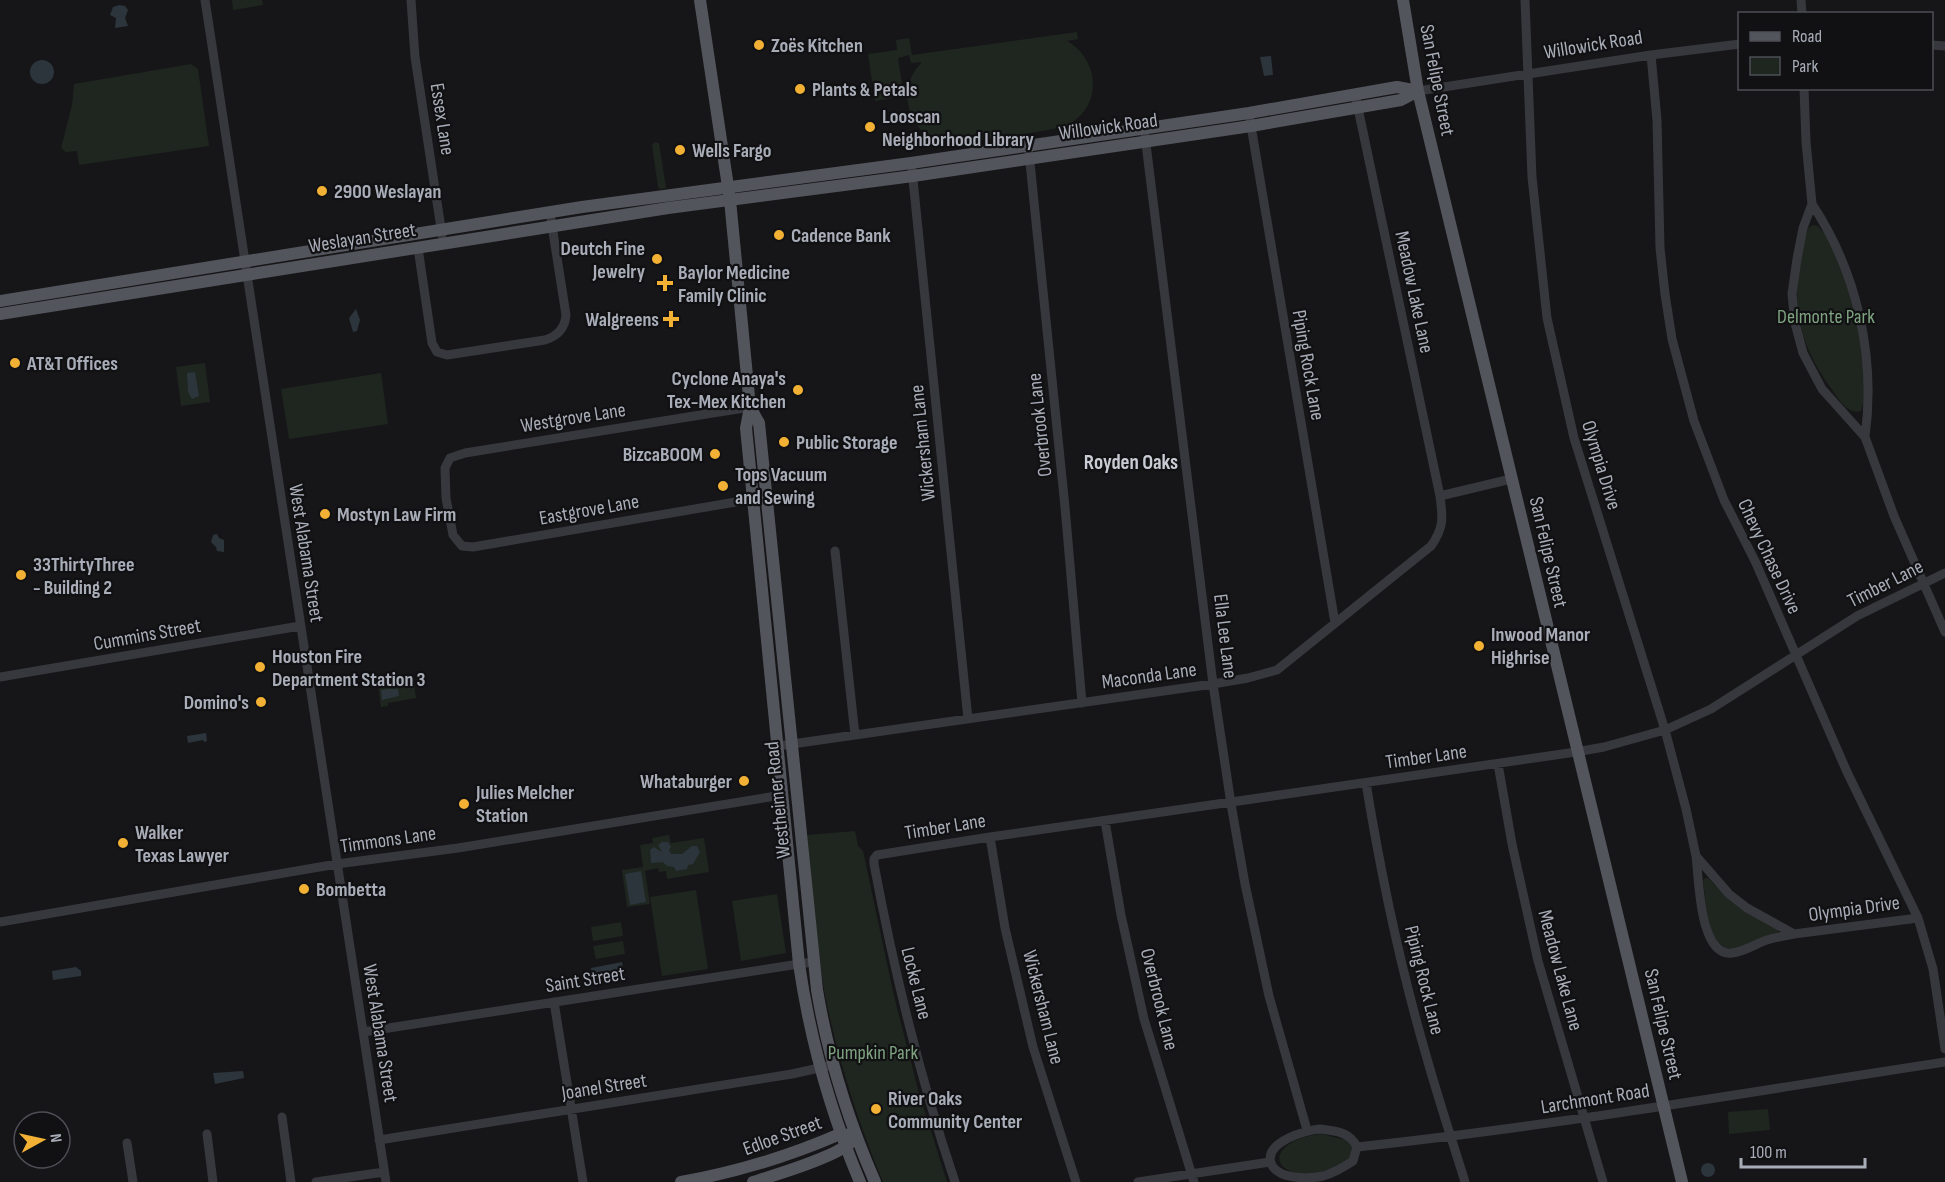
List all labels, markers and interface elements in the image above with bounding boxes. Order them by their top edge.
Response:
legend [1738,12,1933,90]
street label: San Felipe Street [1414,22,1460,138]
street label: Willowick Road [1542,25,1644,65]
text: Road [1792,26,1822,47]
place label: Zoës Kitchen [771,34,863,58]
marker: Zoës Kitchen [752,38,766,52]
text: Park [1792,56,1818,77]
place label: Plants & Petals [812,78,918,102]
street label: Essex Lane [424,81,460,157]
marker: Plants & Petals [793,82,807,96]
place label: Looscan Neighborhood Library [882,105,1034,152]
street label: Willowick Road [1057,108,1159,146]
marker: Looscan Neighborhood Library [863,120,877,134]
place label: Wells Fargo [692,139,772,163]
marker: Wells Fargo [673,143,687,157]
place label: 2900 Weslayan [334,180,441,204]
marker: 2900 Weslayan [315,184,329,198]
street label: Weslayan Street [307,218,417,258]
place label: Cadence Bank [791,224,891,248]
marker: Cadence Bank [772,228,786,242]
street label: Meadow Lake Lane [1389,229,1439,355]
place label: Deutch Fine Jewelry [561,237,646,284]
marker: Deutch Fine Jewelry [650,252,664,266]
place label: Baylor Medicine Family Clinic [678,261,790,308]
marker: Baylor Medicine Family Clinic [656,274,674,292]
park label: Delmonte Park [1777,305,1875,329]
place label: Walgreens [585,308,659,332]
street label: Piping Rock Lane [1286,308,1330,422]
marker: Walgreens [664,312,678,326]
place label: AT&T Offices [26,352,118,376]
marker: AT&T Offices [8,356,22,370]
place label: Cyclone Anaya's Tex-Mex Kitchen [667,367,786,414]
street label: Overbrook Lane [1023,372,1057,478]
marker: Cyclone Anaya's Tex-Mex Kitchen [791,383,805,397]
street label: Wickersham Lane [905,384,941,502]
street label: Westgrove Lane [519,398,627,438]
street label: Olympia Drive [1576,418,1626,513]
place label: Public Storage [796,431,898,455]
marker: Public Storage [777,435,791,449]
place label: BizcaBOOM [623,443,703,467]
marker: BizcaBOOM [708,447,722,461]
district label: Royden Oaks [1084,450,1178,475]
place label: Tops Vacuum and Sewing [735,463,827,510]
marker: Tops Vacuum and Sewing [716,479,730,493]
street label: West Alabama Street [283,482,329,624]
street label: Eastgrove Lane [537,489,641,531]
street label: San Felipe Street [1524,495,1572,610]
street label: Chevy Chase Drive [1732,495,1806,618]
place label: Mostyn Law Firm [337,503,456,527]
marker: Mostyn Law Firm [318,507,332,521]
place label: 33ThirtyThree - Building 2 [33,553,135,600]
street label: Timber Lane [1844,555,1927,613]
marker: 33ThirtyThree - Building 2 [14,568,28,582]
street label: Ella Lee Lane [1208,593,1242,680]
street label: Cummins Street [92,614,203,656]
place label: Inwood Manor Highrise [1491,623,1590,670]
marker: Inwood Manor Highrise [1472,639,1486,653]
place label: Houston Fire Department Station 3 [272,645,426,692]
street label: Maconda Lane [1100,657,1198,695]
marker: Houston Fire Department Station 3 [253,660,267,674]
place label: Domino's [184,691,249,715]
marker: Domino's [254,695,268,709]
street label: Timber Lane [1384,739,1468,775]
street label: Westheimer Road [760,740,796,860]
place label: Whataburger [640,770,732,794]
marker: Whataburger [737,774,751,788]
place label: Julies Melcher Station [475,781,574,828]
marker: Julies Melcher Station [457,797,471,811]
street label: Timber Lane [903,809,987,845]
place label: Walker Texas Lawyer [135,821,229,868]
street label: Timmons Lane [339,821,438,859]
marker: Walker Texas Lawyer [116,836,130,850]
place label: Bombetta [316,878,386,902]
marker: Bombetta [297,882,311,896]
street label: Olympia Drive [1807,891,1901,927]
street label: Meadow Lake Lane [1532,907,1588,1033]
street label: Piping Rock Lane [1399,923,1449,1037]
street label: Locke Lane [895,945,937,1022]
street label: Overbrook Lane [1135,946,1183,1053]
street label: Wickersham Lane [1017,948,1069,1067]
street label: West Alabama Street [357,962,403,1104]
street label: Saint Street [544,962,627,998]
street label: San Felipe Street [1639,967,1687,1082]
park label: Pumpkin Park [828,1041,918,1065]
street label: Joanel Street [559,1068,648,1106]
street label: Larchmont Road [1539,1079,1651,1119]
place label: River Oaks Community Center [888,1087,1022,1134]
marker: River Oaks Community Center [869,1102,883,1116]
north arrow [12,1110,72,1170]
street label: Edloe Street [740,1111,825,1161]
scale bar [1741,1131,1866,1169]
text: N [45,1133,65,1144]
text: 100 m [1750,1142,1787,1163]

